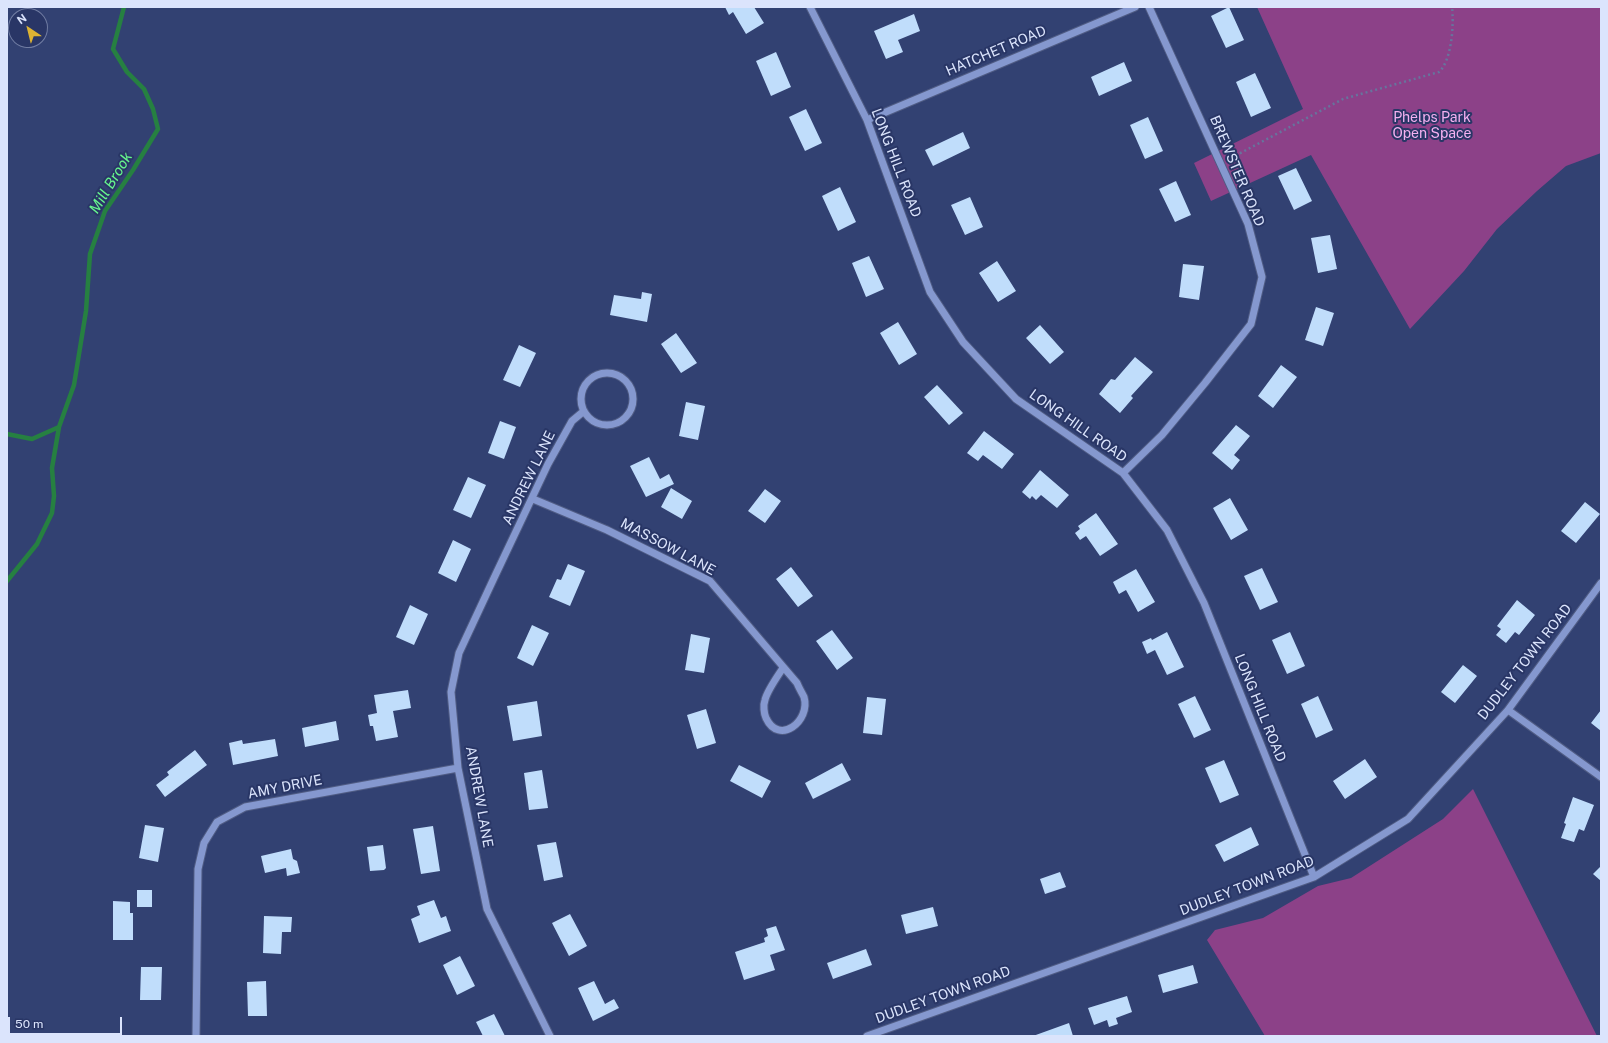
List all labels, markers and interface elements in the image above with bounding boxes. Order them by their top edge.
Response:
north arrow [8,8,48,48]
text: N [15,12,29,26]
street label: HATCHET ROAD [943,22,1049,80]
street label: LONG HILL ROAD [867,106,925,220]
park label: Phelps Park Open Space [1393,110,1471,142]
street label: BREWSTER ROAD [1206,113,1268,229]
water label: Mill Brook [86,149,136,217]
street label: LONG HILL ROAD [1026,386,1130,466]
street label: ANDREW LANE [499,428,559,528]
street label: MASSOW LANE [618,515,718,579]
street label: DUDLEY TOWN ROAD [1475,601,1575,723]
street label: LONG HILL ROAD [1231,651,1289,765]
street label: ANDREW LANE [462,745,496,849]
street label: AMY DRIVE [246,772,324,802]
street label: DUDLEY TOWN ROAD [1177,853,1317,919]
street label: DUDLEY TOWN ROAD [873,963,1013,1027]
scale bar [10,1009,124,1035]
text: 50 m [15,1017,43,1031]

